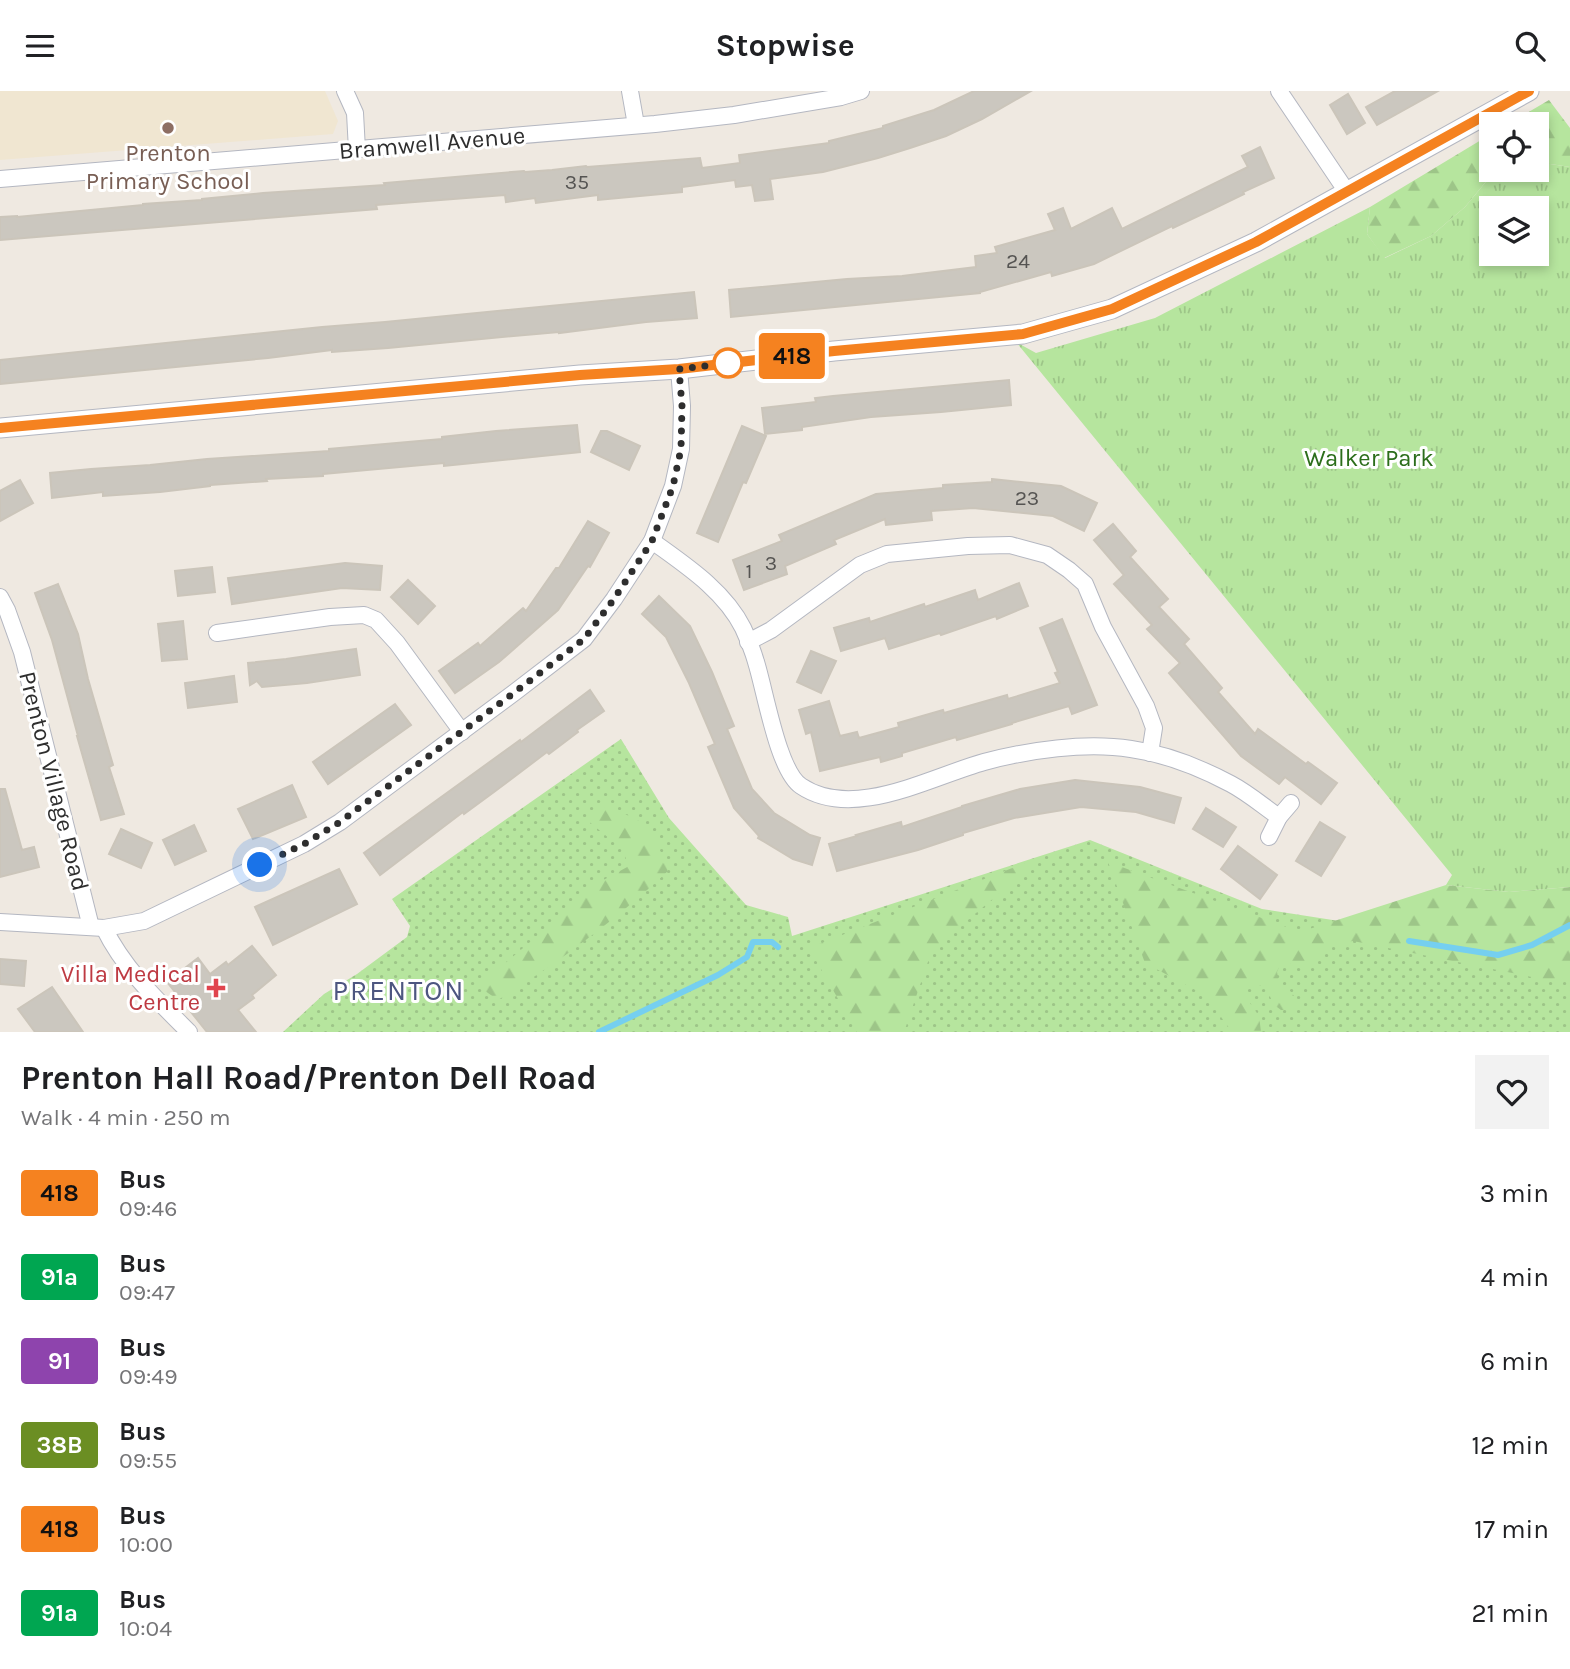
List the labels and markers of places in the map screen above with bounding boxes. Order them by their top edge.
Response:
marker: Prenton Primary School [160,120,176,136]
place label: Prenton Primary School [86,139,250,195]
unlabelled marker [713,348,743,378]
place label: Villa Medical Centre [61,960,200,1016]
marker: Villa Medical Centre [206,978,226,998]

